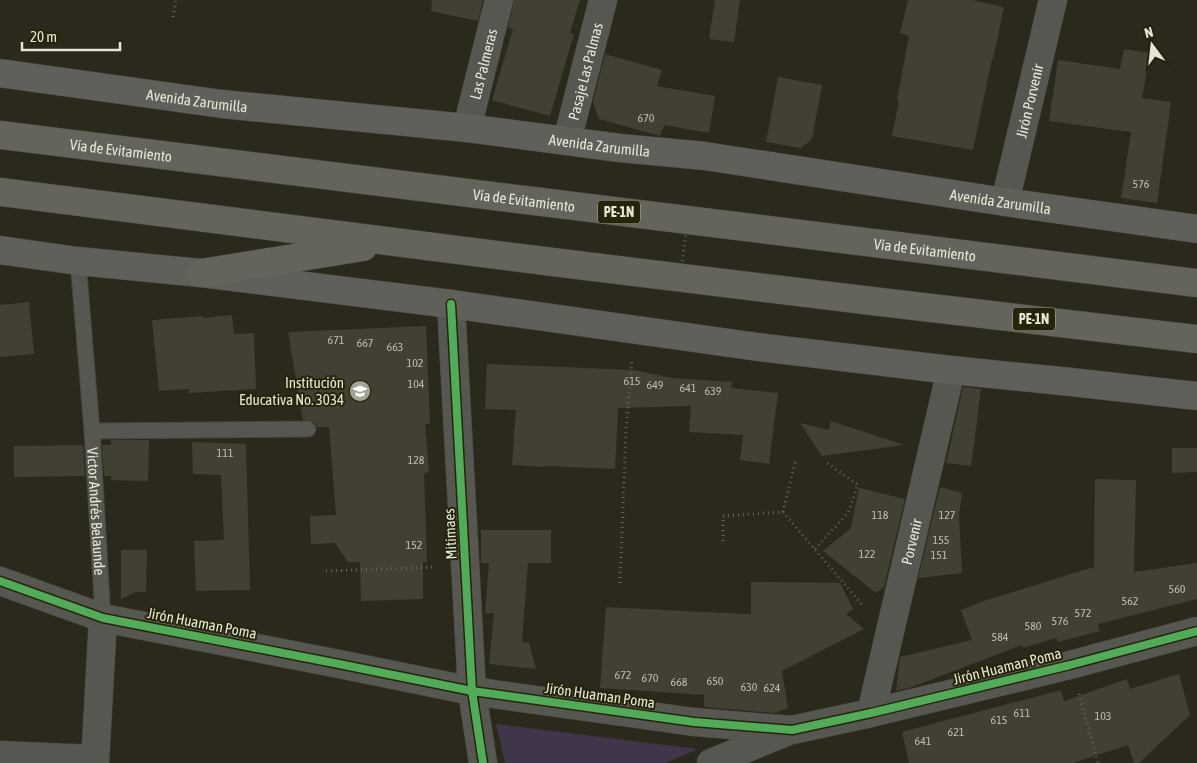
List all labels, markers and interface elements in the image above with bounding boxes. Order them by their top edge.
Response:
scale bar [22,20,120,52]
north arrow [1127,20,1177,70]
street label: Pasaje Las Palmas [564,21,605,122]
text: N [1143,24,1155,41]
street label: Las Palmeras [466,27,500,101]
text: 20 m [30,28,57,45]
street label: Jirón Porvenir [1012,61,1046,140]
street label: Avenida Zarumilla [146,85,248,115]
house number: 670 [638,111,655,125]
street label: Avenida Zarumilla [548,130,651,159]
street label: Vía de Evitamiento [69,135,173,165]
house number: 576 [1133,177,1150,191]
street label: Vía de Evitamiento [472,185,576,215]
street label: Avenida Zarumilla [949,185,1052,217]
road number: PE-1N [598,200,640,223]
street label: Vía de Evitamiento [873,235,977,264]
road number: PE-1N [1013,308,1055,330]
house number: 671 [328,333,345,347]
house number: 667 [357,336,374,350]
house number: 663 [387,340,403,354]
house number: 102 [407,356,423,370]
place label: Institución Educativa No. 3034 [239,374,344,408]
house number: 615 [624,374,640,388]
house number: 104 [408,377,425,391]
house number: 649 [647,378,664,392]
school or university icon: Institución Educativa No. 3034 [348,379,372,403]
house number: 641 [680,381,697,395]
house number: 639 [705,384,722,398]
house number: 111 [217,446,234,460]
street label: Victor Andrés Belaunde [84,447,109,576]
house number: 128 [408,453,425,467]
street label: Mitimaes [440,508,460,560]
house number: 118 [872,508,889,522]
house number: 127 [939,508,956,522]
street label: Porvenir [897,516,925,566]
house number: 155 [933,533,949,547]
house number: 152 [406,538,422,552]
house number: 122 [859,547,875,561]
house number: 151 [931,548,948,562]
house number: 560 [1169,582,1186,596]
house number: 562 [1122,594,1138,608]
street label: Jirón Huaman Poma [146,604,258,642]
house number: 572 [1075,606,1091,620]
house number: 576 [1052,614,1069,628]
house number: 580 [1025,619,1042,633]
house number: 584 [992,630,1009,644]
street label: Jirón Huaman Poma [951,644,1063,688]
house number: 672 [615,668,631,682]
house number: 670 [642,671,659,685]
house number: 650 [707,674,724,688]
house number: 668 [671,675,688,689]
street label: Jirón Huaman Poma [544,679,656,711]
house number: 630 [741,680,758,694]
house number: 624 [764,681,781,695]
house number: 611 [1014,706,1031,720]
house number: 103 [1095,709,1111,723]
house number: 615 [991,713,1007,727]
house number: 621 [948,725,965,739]
house number: 641 [915,734,932,748]

